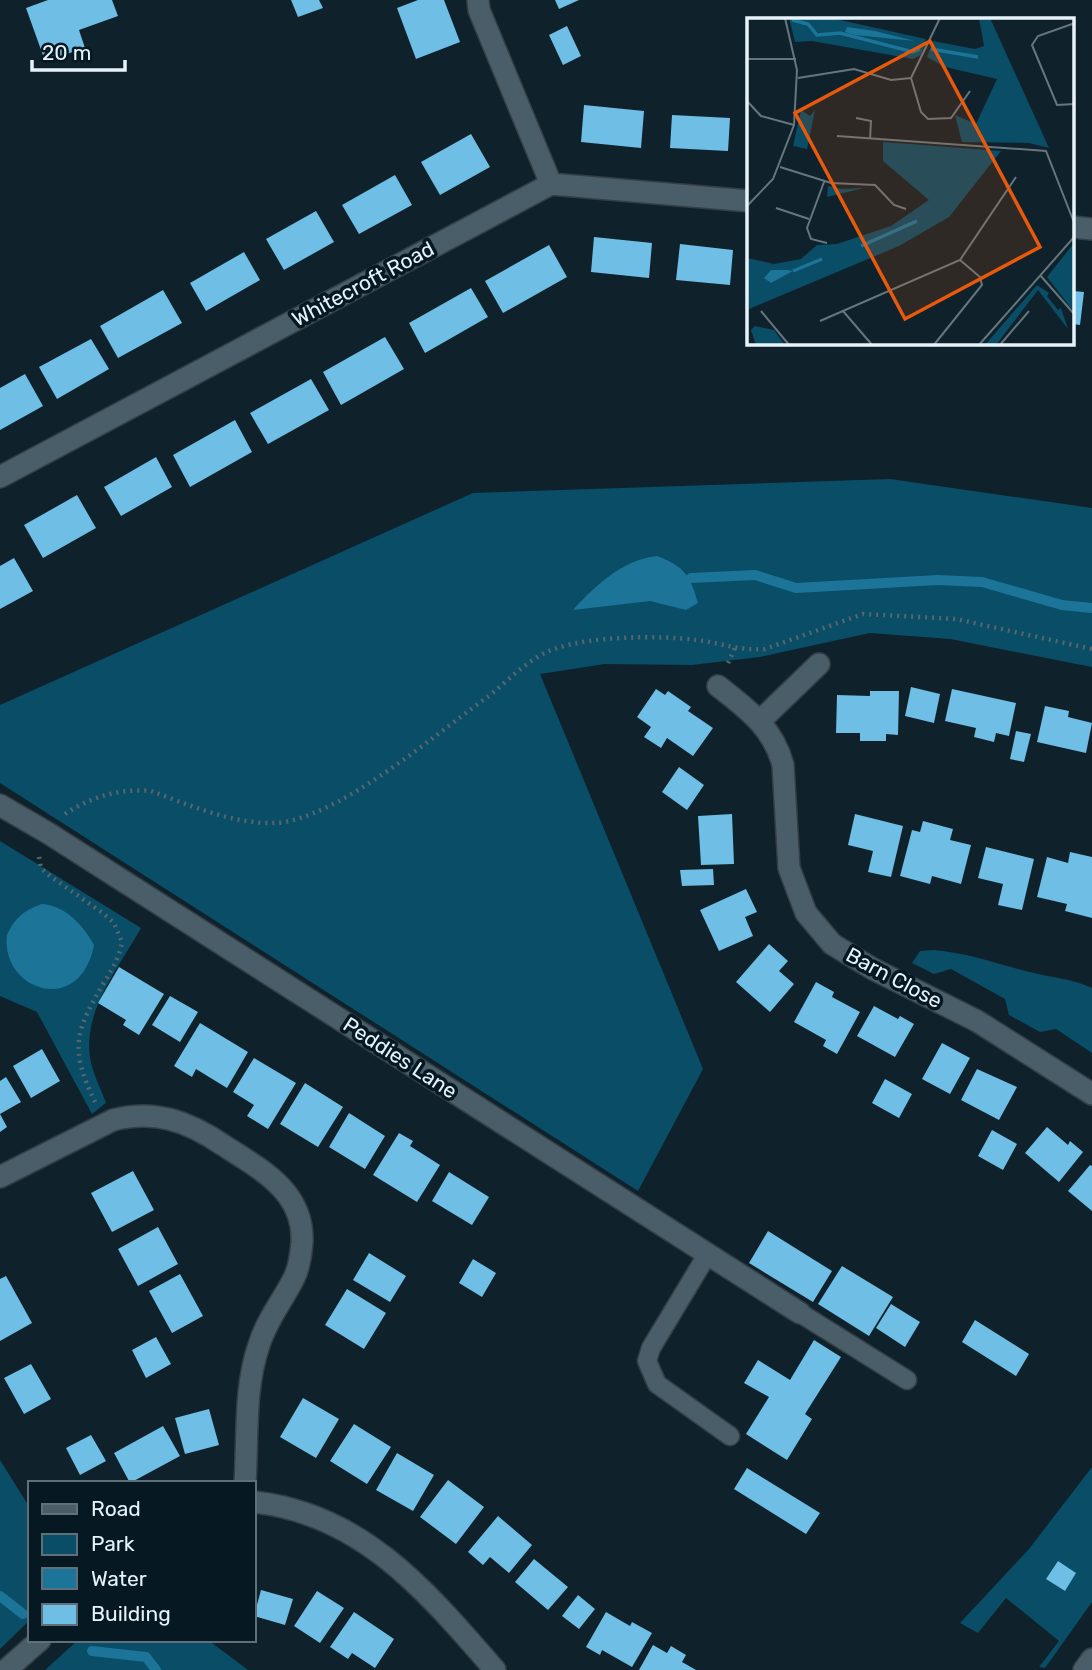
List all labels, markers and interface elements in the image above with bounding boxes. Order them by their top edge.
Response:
inset map [747,18,1074,345]
scale bar [32,28,124,72]
text: 20 m [42,40,91,65]
street label: Whitecroft Road [288,236,438,331]
street label: Barn Close [842,942,946,1013]
street label: Peddies Lane [339,1012,462,1104]
legend [28,1481,256,1642]
text: Road [91,1496,141,1521]
text: Park [91,1531,135,1556]
text: Water [91,1566,147,1591]
text: Building [91,1601,171,1626]

